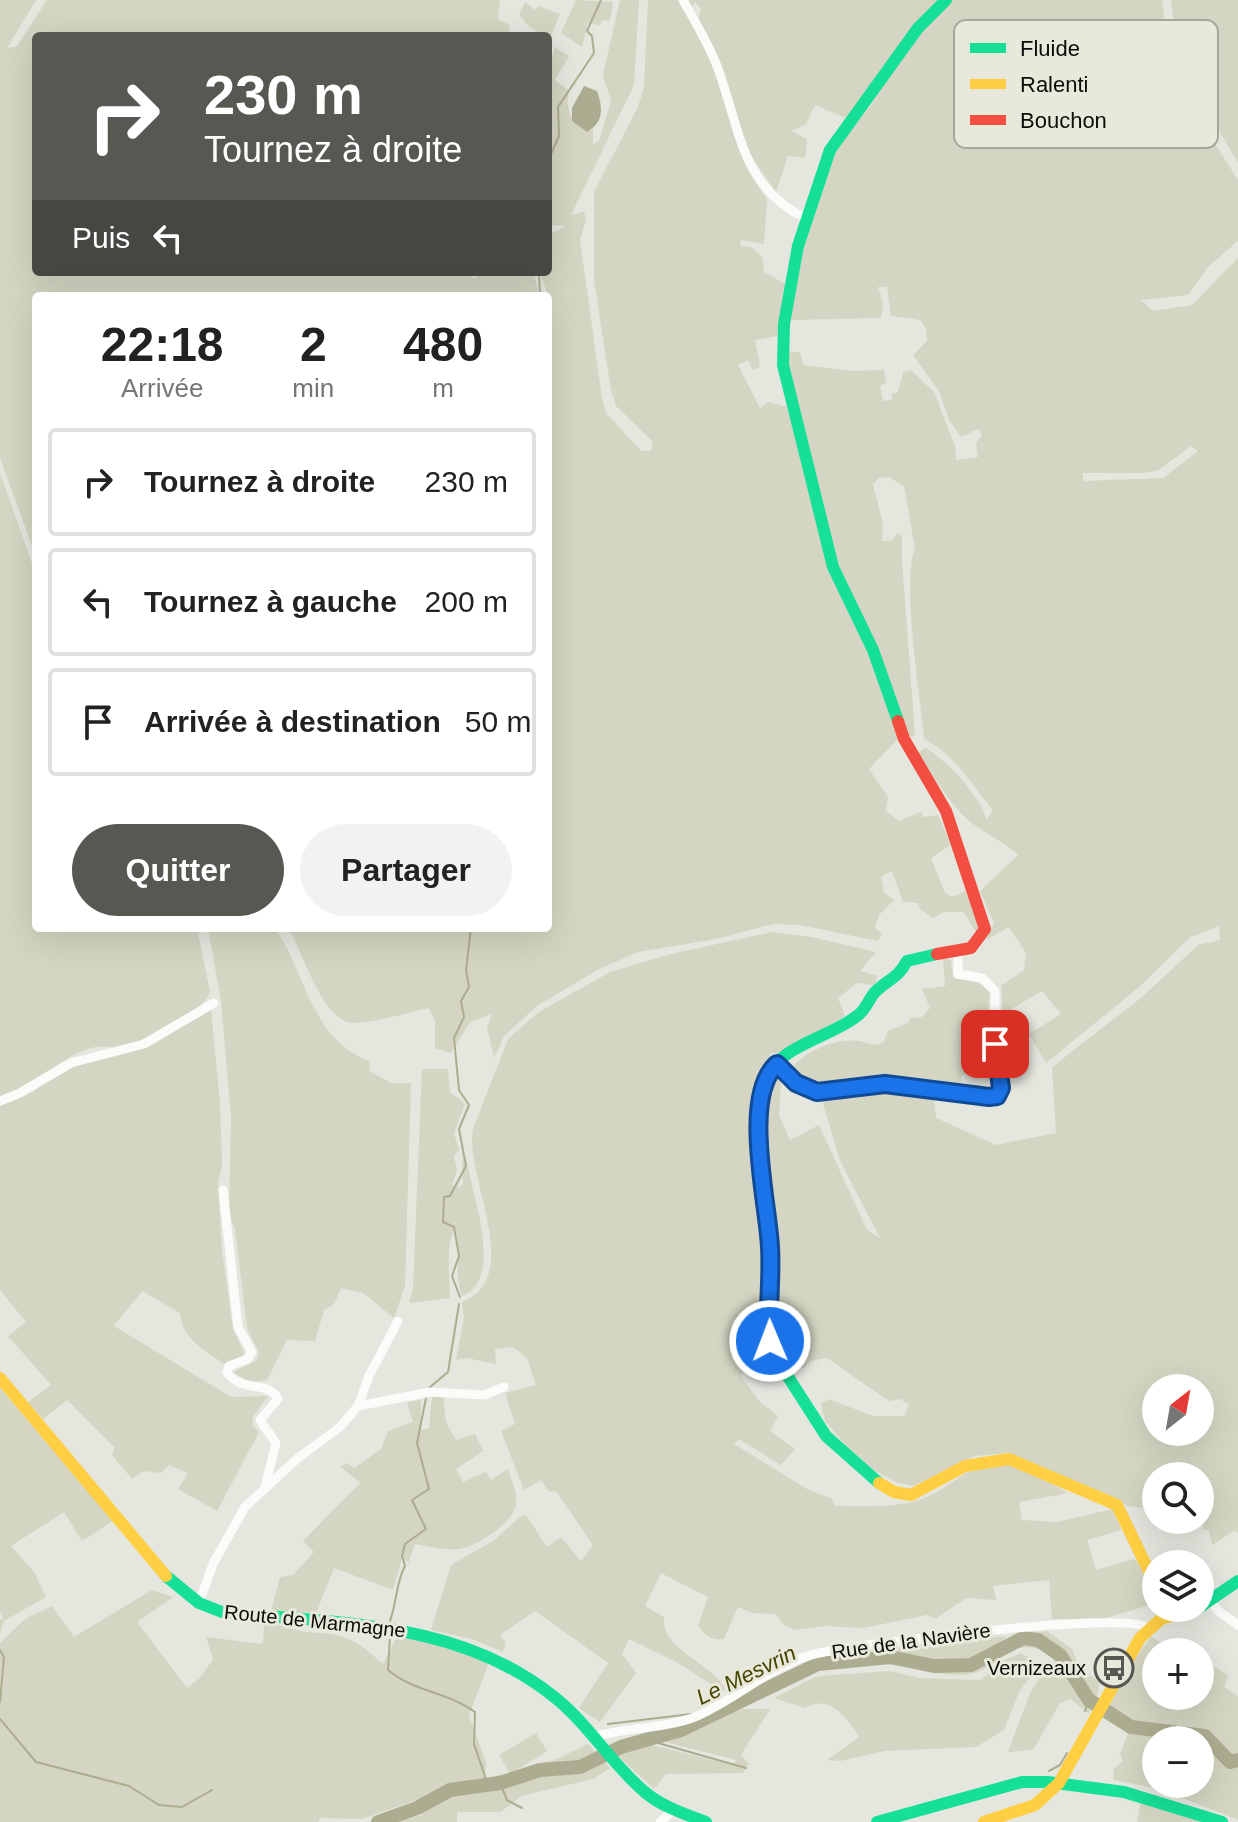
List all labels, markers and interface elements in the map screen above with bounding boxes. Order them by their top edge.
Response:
legend [954,20,1218,148]
text: Fluide [1020,36,1080,61]
text: 230 m [204,63,363,126]
icon: right [72,64,176,168]
text: Ralenti [1020,72,1088,97]
text: Bouchon [1020,108,1107,133]
text: Tournez à droite [204,129,462,170]
icon: left [146,216,190,260]
text: Puis [72,221,130,254]
text: 22:18 [101,318,224,371]
text: 2 [300,318,327,371]
text: 480 [403,318,483,371]
text: Arrivée [121,373,203,403]
text: min [292,373,334,403]
text: m [432,373,454,403]
icon: right [76,460,120,504]
text: Tournez à droite [144,465,375,498]
text: 230 m [425,465,508,498]
icon: left [76,580,120,624]
text: Tournez à gauche [144,585,397,618]
text: 200 m [425,585,508,618]
icon: arrive [76,700,120,744]
text: Arrivée à destination [144,705,441,738]
text: 50 m [465,705,531,738]
button: Quitter [72,824,284,916]
button: Partager [300,824,512,916]
pin [961,1010,1029,1078]
icon: arrive [973,1022,1017,1066]
position arrow [728,1299,812,1383]
north arrow [1142,1374,1214,1446]
map controls [1142,1374,1214,1798]
button: search [1142,1462,1214,1534]
button: layers [1142,1550,1214,1622]
street label: Route de Marmagne [223,1601,407,1641]
street label: Rue de la Navière [830,1619,992,1663]
button: + [1142,1638,1214,1710]
water label: Le Mesvrin [692,1640,800,1710]
bus stop icon: Vernizeaux [1093,1647,1135,1689]
place label: Vernizeaux [987,1657,1086,1679]
button: − [1142,1726,1214,1798]

